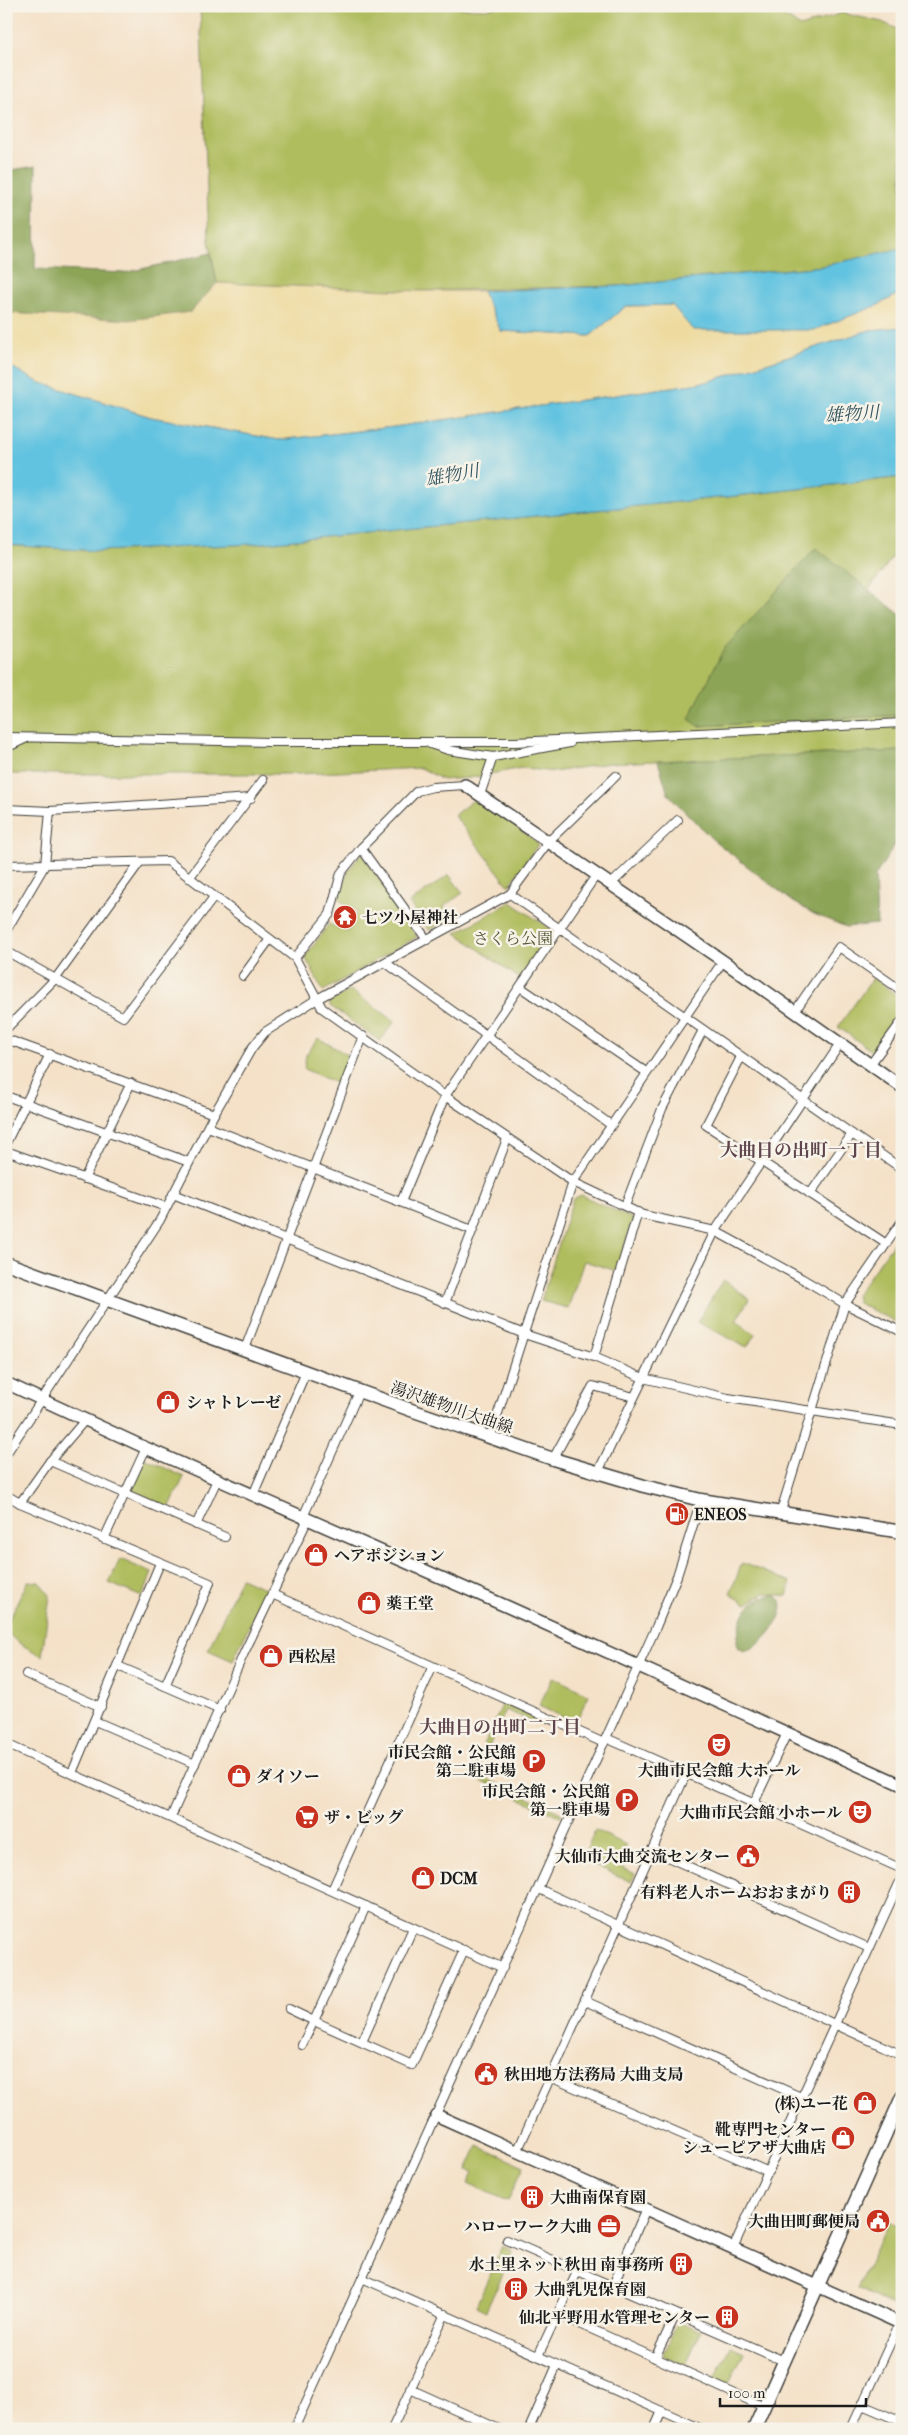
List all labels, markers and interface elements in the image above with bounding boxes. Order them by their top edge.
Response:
water label: 雄物川 [824,402,882,427]
water label: 雄物川 [424,460,482,491]
temple icon: 七ツ小屋神社 [332,904,358,930]
place label: 七ツ小屋神社 [362,908,458,927]
park label: さくら公園 [473,929,553,948]
district label: 大曲日の出町一丁目 [720,1140,882,1161]
street label: 湯沢雄物川大曲線 [388,1378,515,1437]
shop icon: シャトレーゼ [155,1389,181,1415]
place label: シャトレーゼ [186,1393,281,1412]
fuel station icon: ENEOS [664,1501,690,1527]
place label: ENEOS [694,1505,747,1524]
shop icon: ヘアポジション [303,1542,329,1568]
place label: ヘアポジション [334,1546,445,1565]
shop icon: 薬王堂 [356,1590,382,1616]
place label: 薬王堂 [386,1594,434,1613]
shop icon: 西松屋 [258,1643,284,1669]
place label: 西松屋 [288,1647,336,1666]
district label: 大曲日の出町二丁目 [419,1717,581,1738]
theatre icon: 大曲市民会館 大ホール [706,1732,732,1758]
place label: 市民会館・公民館 第二駐車場 [388,1743,516,1780]
parking icon: 市民会館・公民館 第二駐車場 [521,1748,547,1774]
place label: 大曲市民会館 大ホール [637,1761,801,1780]
shop icon: ダイソー [226,1763,252,1789]
place label: ダイソー [256,1767,320,1786]
place label: 市民会館・公民館 第一駐車場 [482,1782,610,1819]
parking icon: 市民会館・公民館 第一駐車場 [614,1787,640,1813]
theatre icon: 大曲市民会館 小ホール [847,1799,873,1825]
place label: 大曲市民会館 小ホール [679,1803,842,1822]
supermarket icon: ザ・ビッグ [294,1804,320,1830]
place label: ザ・ビッグ [324,1808,403,1827]
public building icon: 大仙市大曲交流センター [735,1843,761,1869]
place label: 大仙市大曲交流センター [555,1847,730,1866]
shop icon: DCM [410,1865,436,1891]
place label: DCM [440,1869,478,1888]
building icon: 有料老人ホームおおまがり [836,1879,862,1905]
place label: 有料老人ホームおおまがり [640,1883,832,1902]
public building icon: 秋田地方法務局 大曲支局 [473,2061,499,2087]
place label: 秋田地方法務局 大曲支局 [504,2065,683,2084]
shop icon: (株)ユー花 [852,2090,878,2116]
place label: (株)ユー花 [775,2094,848,2114]
place label: 靴専門センター シューピアザ大曲店 [682,2120,826,2157]
shop icon: 靴専門センター シューピアザ大曲店 [830,2125,856,2151]
building icon: 大曲南保育園 [519,2184,545,2210]
place label: 大曲南保育園 [550,2188,646,2207]
public building icon: 大曲田町郵便局 [865,2208,891,2234]
place label: 大曲田町郵便局 [748,2212,860,2231]
office icon: ハローワーク大曲 [596,2213,622,2239]
place label: ハローワーク大曲 [464,2217,592,2236]
building icon: 水土里ネット秋田 南事務所 [668,2251,694,2277]
place label: 水土里ネット秋田 南事務所 [469,2255,664,2274]
building icon: 大曲乳児保育園 [503,2276,529,2302]
place label: 大曲乳児保育園 [534,2280,646,2299]
building icon: 仙北平野用水管理センター [714,2304,740,2330]
place label: 仙北平野用水管理センター [519,2308,710,2327]
scale bar [720,2375,867,2407]
text: 100 m [728,2384,766,2402]

